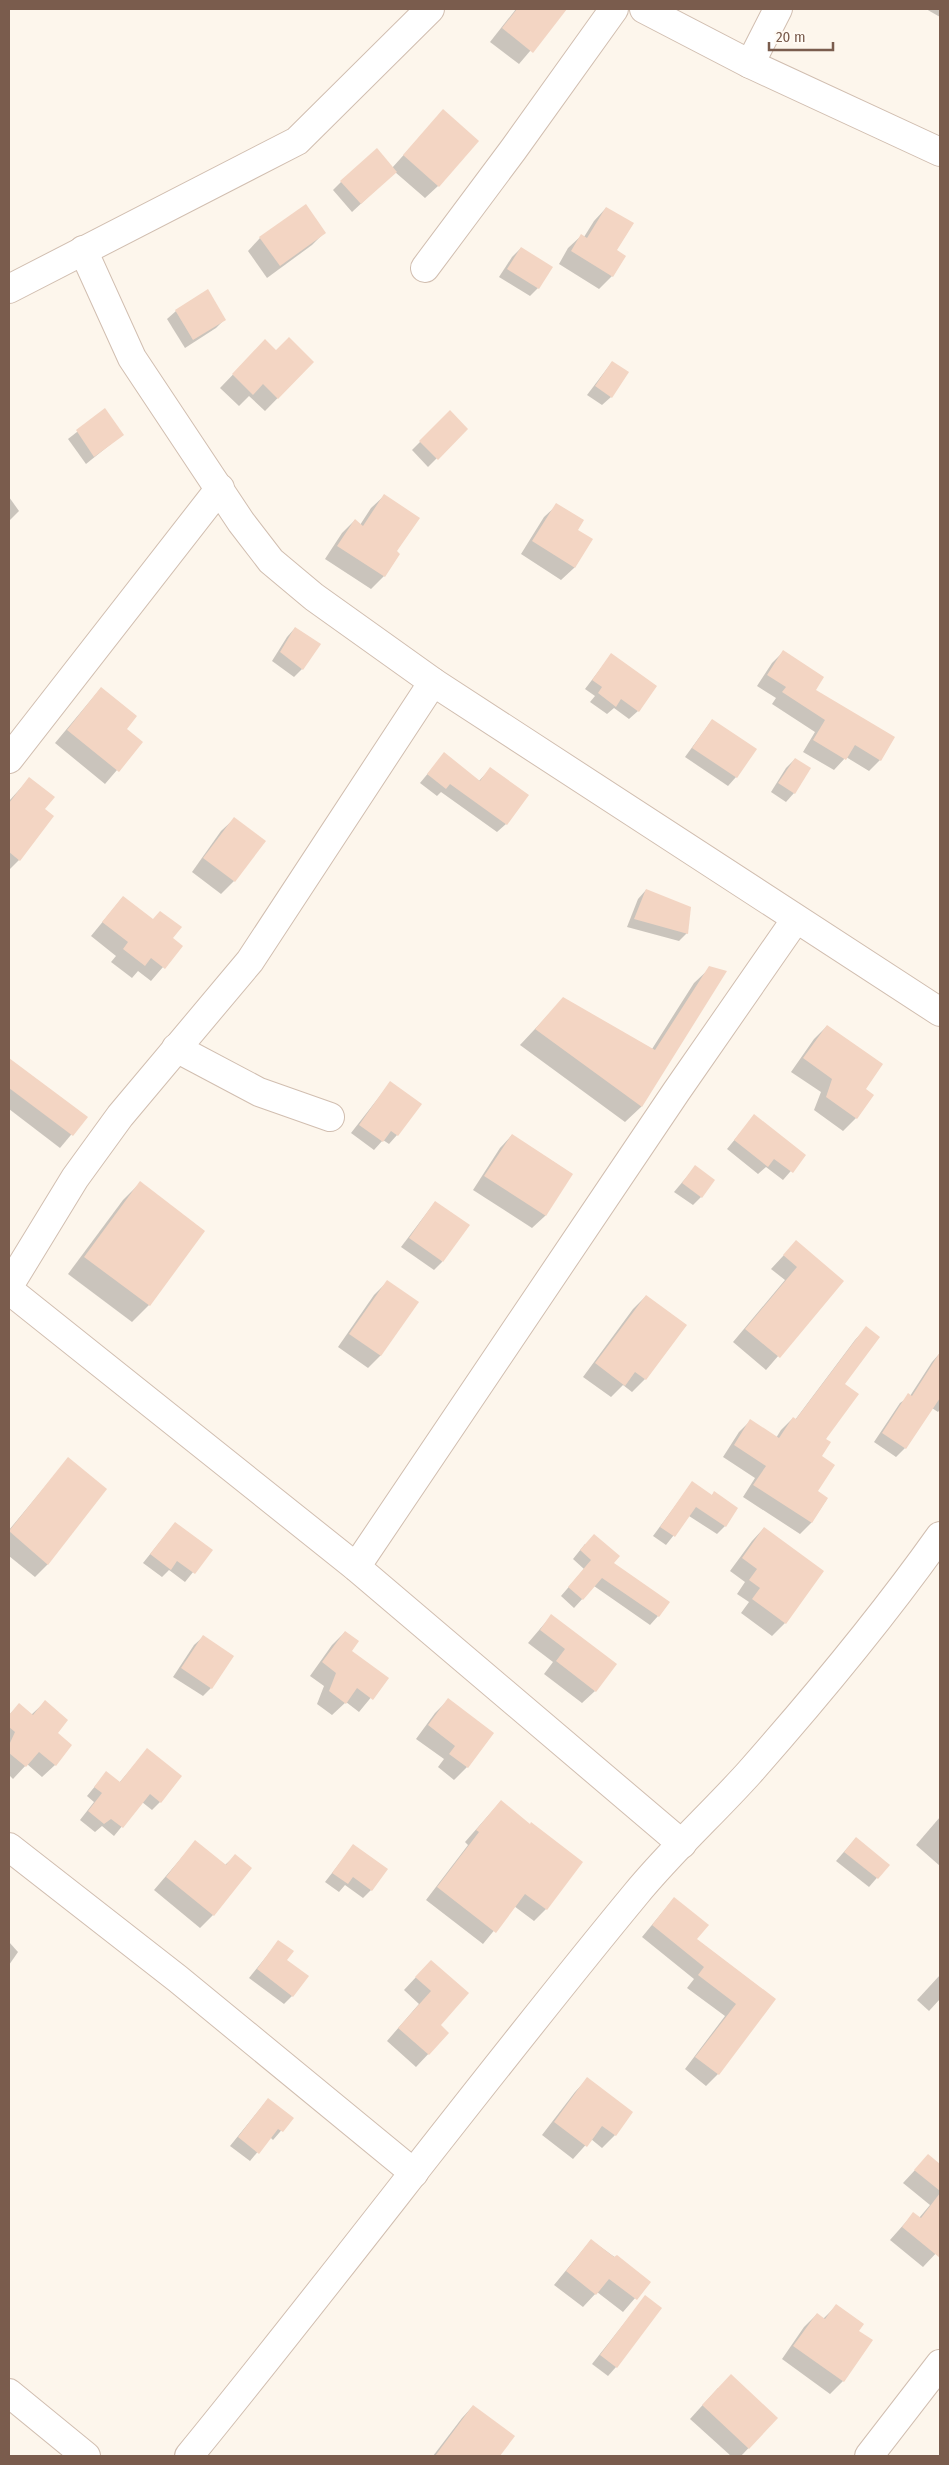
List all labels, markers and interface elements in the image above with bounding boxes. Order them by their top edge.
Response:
scale bar [769,20,833,52]
text: 20 m [776,28,806,46]

